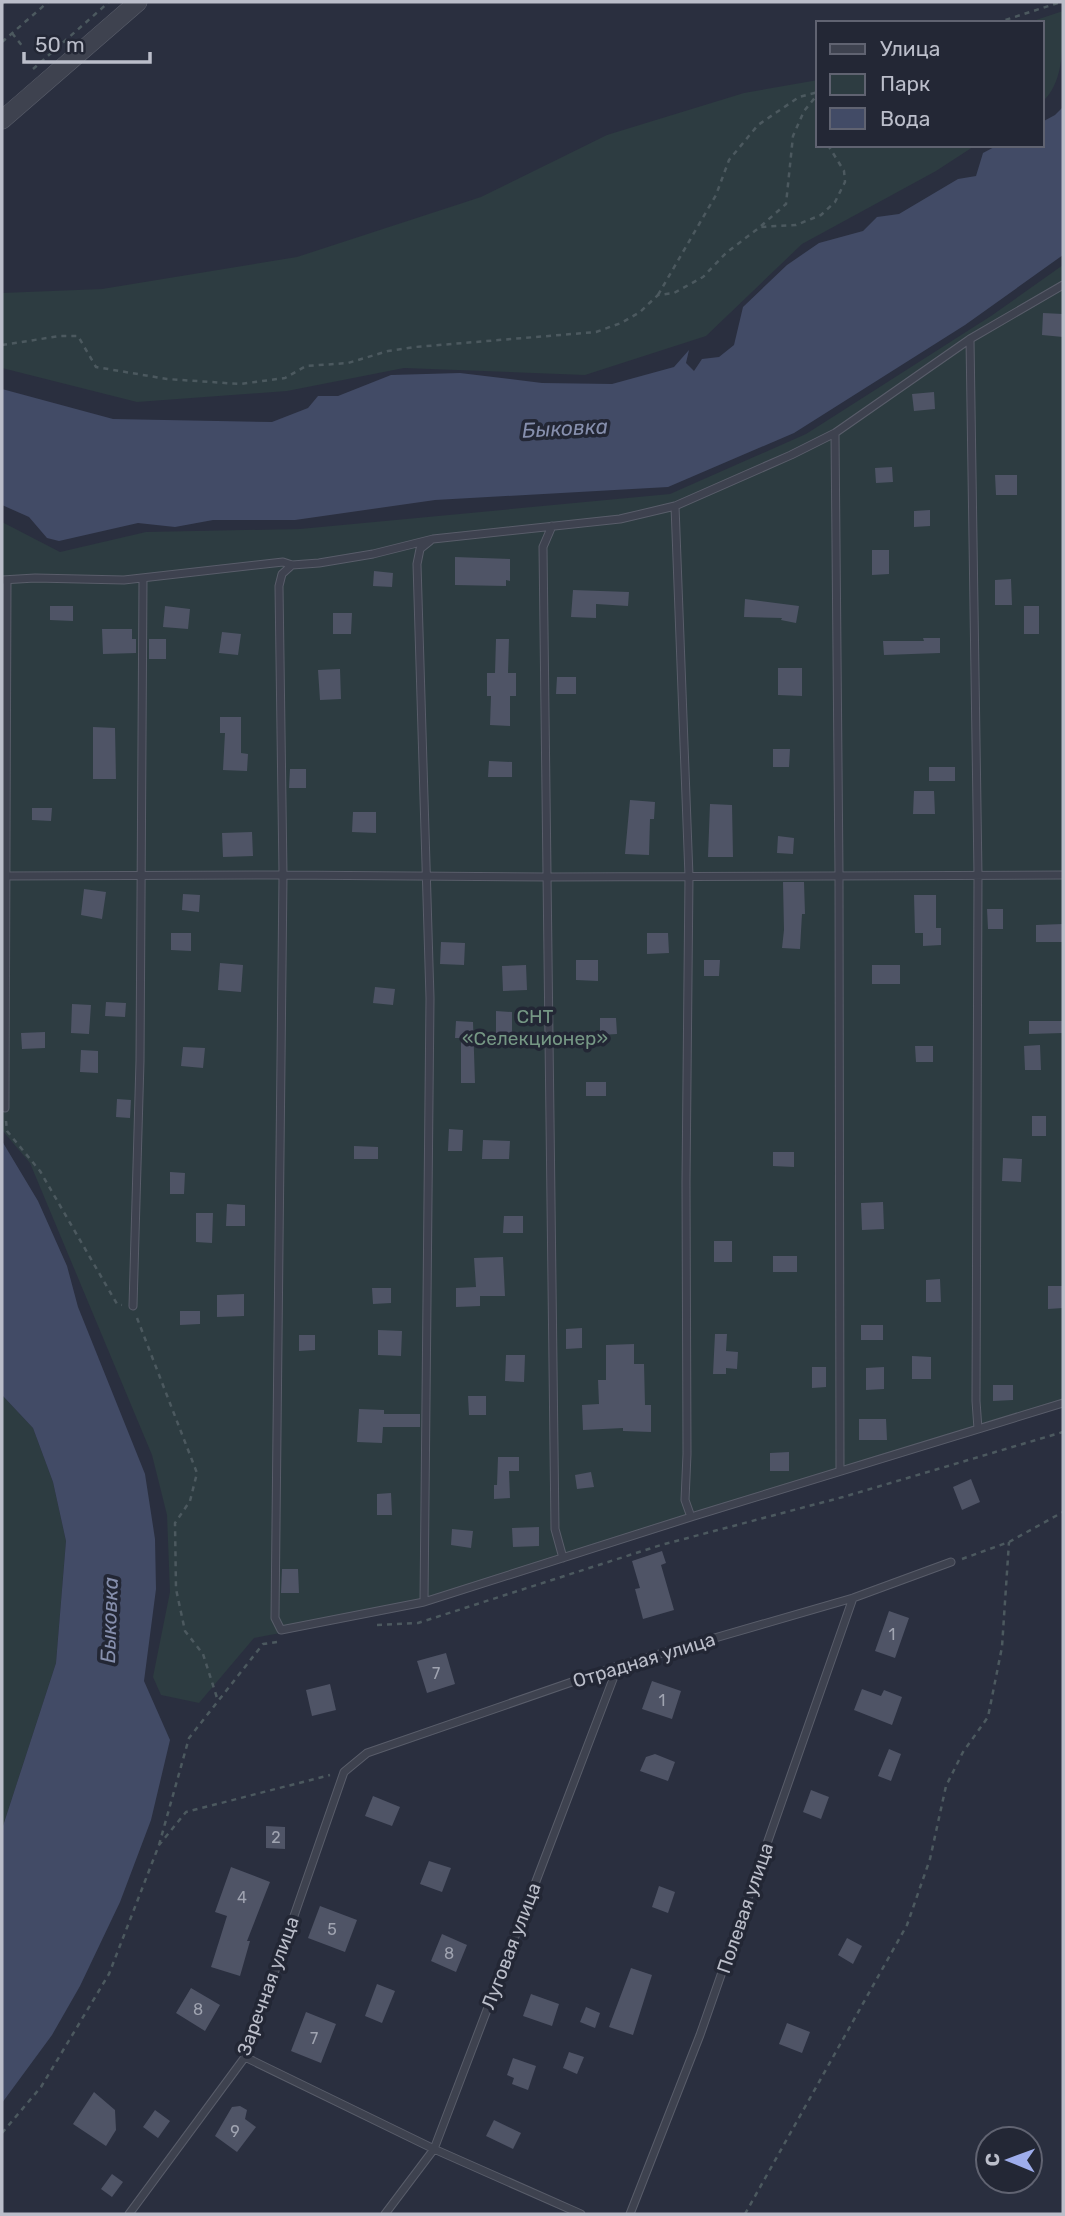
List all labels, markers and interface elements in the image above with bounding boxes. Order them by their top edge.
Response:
scale bar [24,21,150,65]
legend [816,21,1044,147]
text: 50 m [35,32,85,57]
text: Улица [880,36,940,61]
text: Парк [880,71,930,96]
text: Вода [880,106,930,131]
water label: Быковка [521,413,609,443]
park label: СНТ «Селекционер» [462,1005,608,1050]
water label: Быковка [95,1577,123,1663]
house number: 1 [889,1625,895,1644]
street label: Отрадная улица [570,1627,718,1693]
house number: 7 [432,1664,440,1683]
house number: 1 [659,1691,665,1710]
house number: 2 [271,1828,281,1847]
street label: Полевая улица [712,1840,778,1976]
street label: Луговая улица [476,1880,546,2012]
house number: 4 [237,1888,247,1907]
street label: Заречная улица [232,1913,304,2059]
house number: 5 [327,1920,337,1939]
house number: 8 [444,1944,454,1963]
house number: 8 [193,2000,203,2019]
house number: 7 [310,2029,318,2048]
house number: 9 [230,2122,240,2141]
north arrow [974,2125,1044,2195]
text: С [981,2153,1004,2167]

